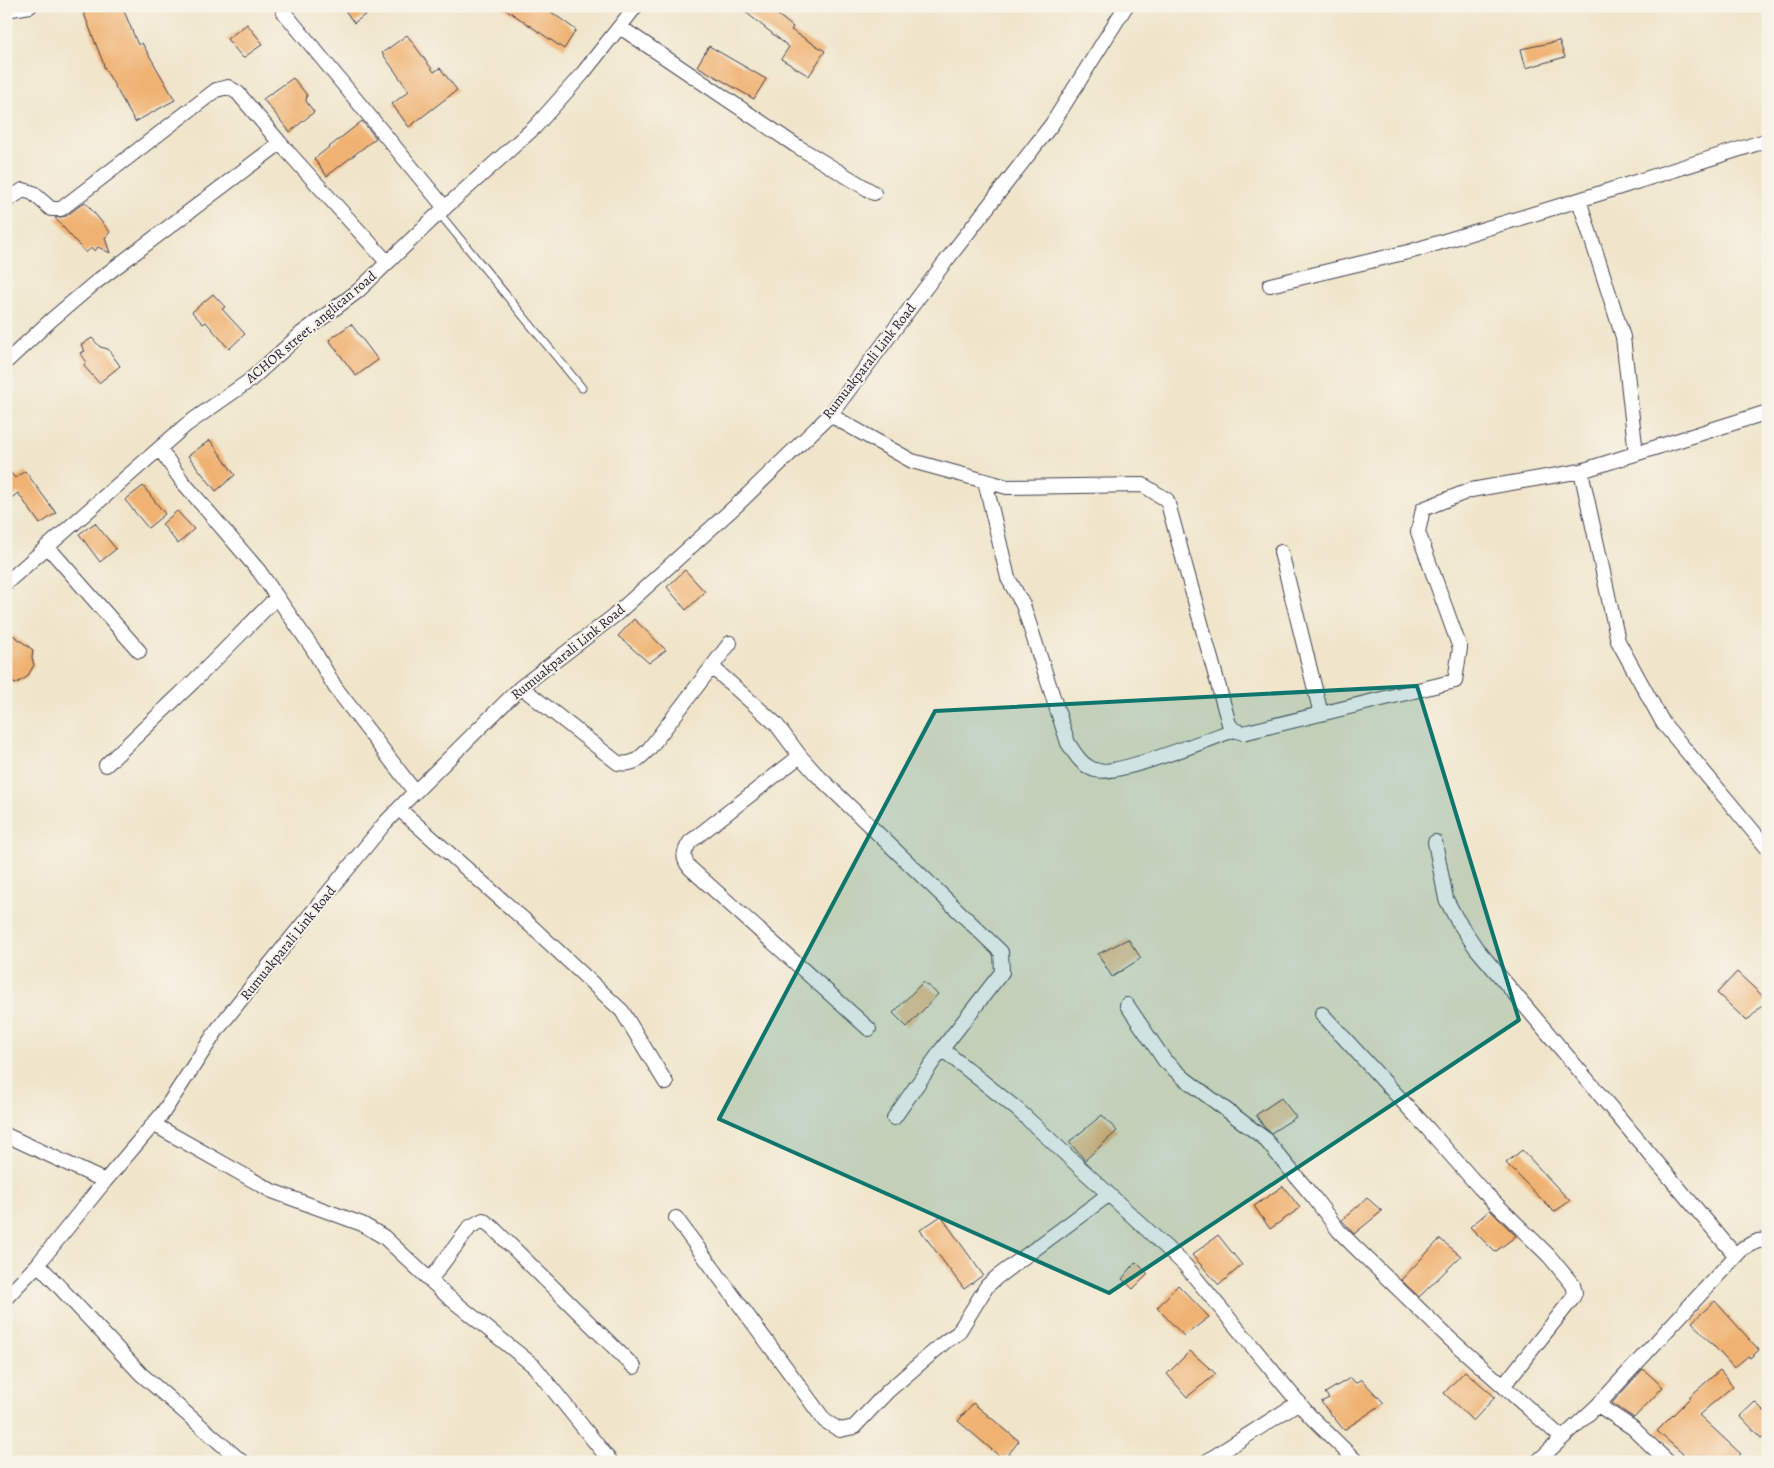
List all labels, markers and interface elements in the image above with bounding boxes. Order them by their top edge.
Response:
street label: ACHOR street, anglican road [241,266,381,388]
street label: Rumuakparali Link Road [818,299,920,423]
street label: Rumuakparali Link Road [507,600,629,704]
street label: Rumuakparali Link Road [236,882,340,1004]

